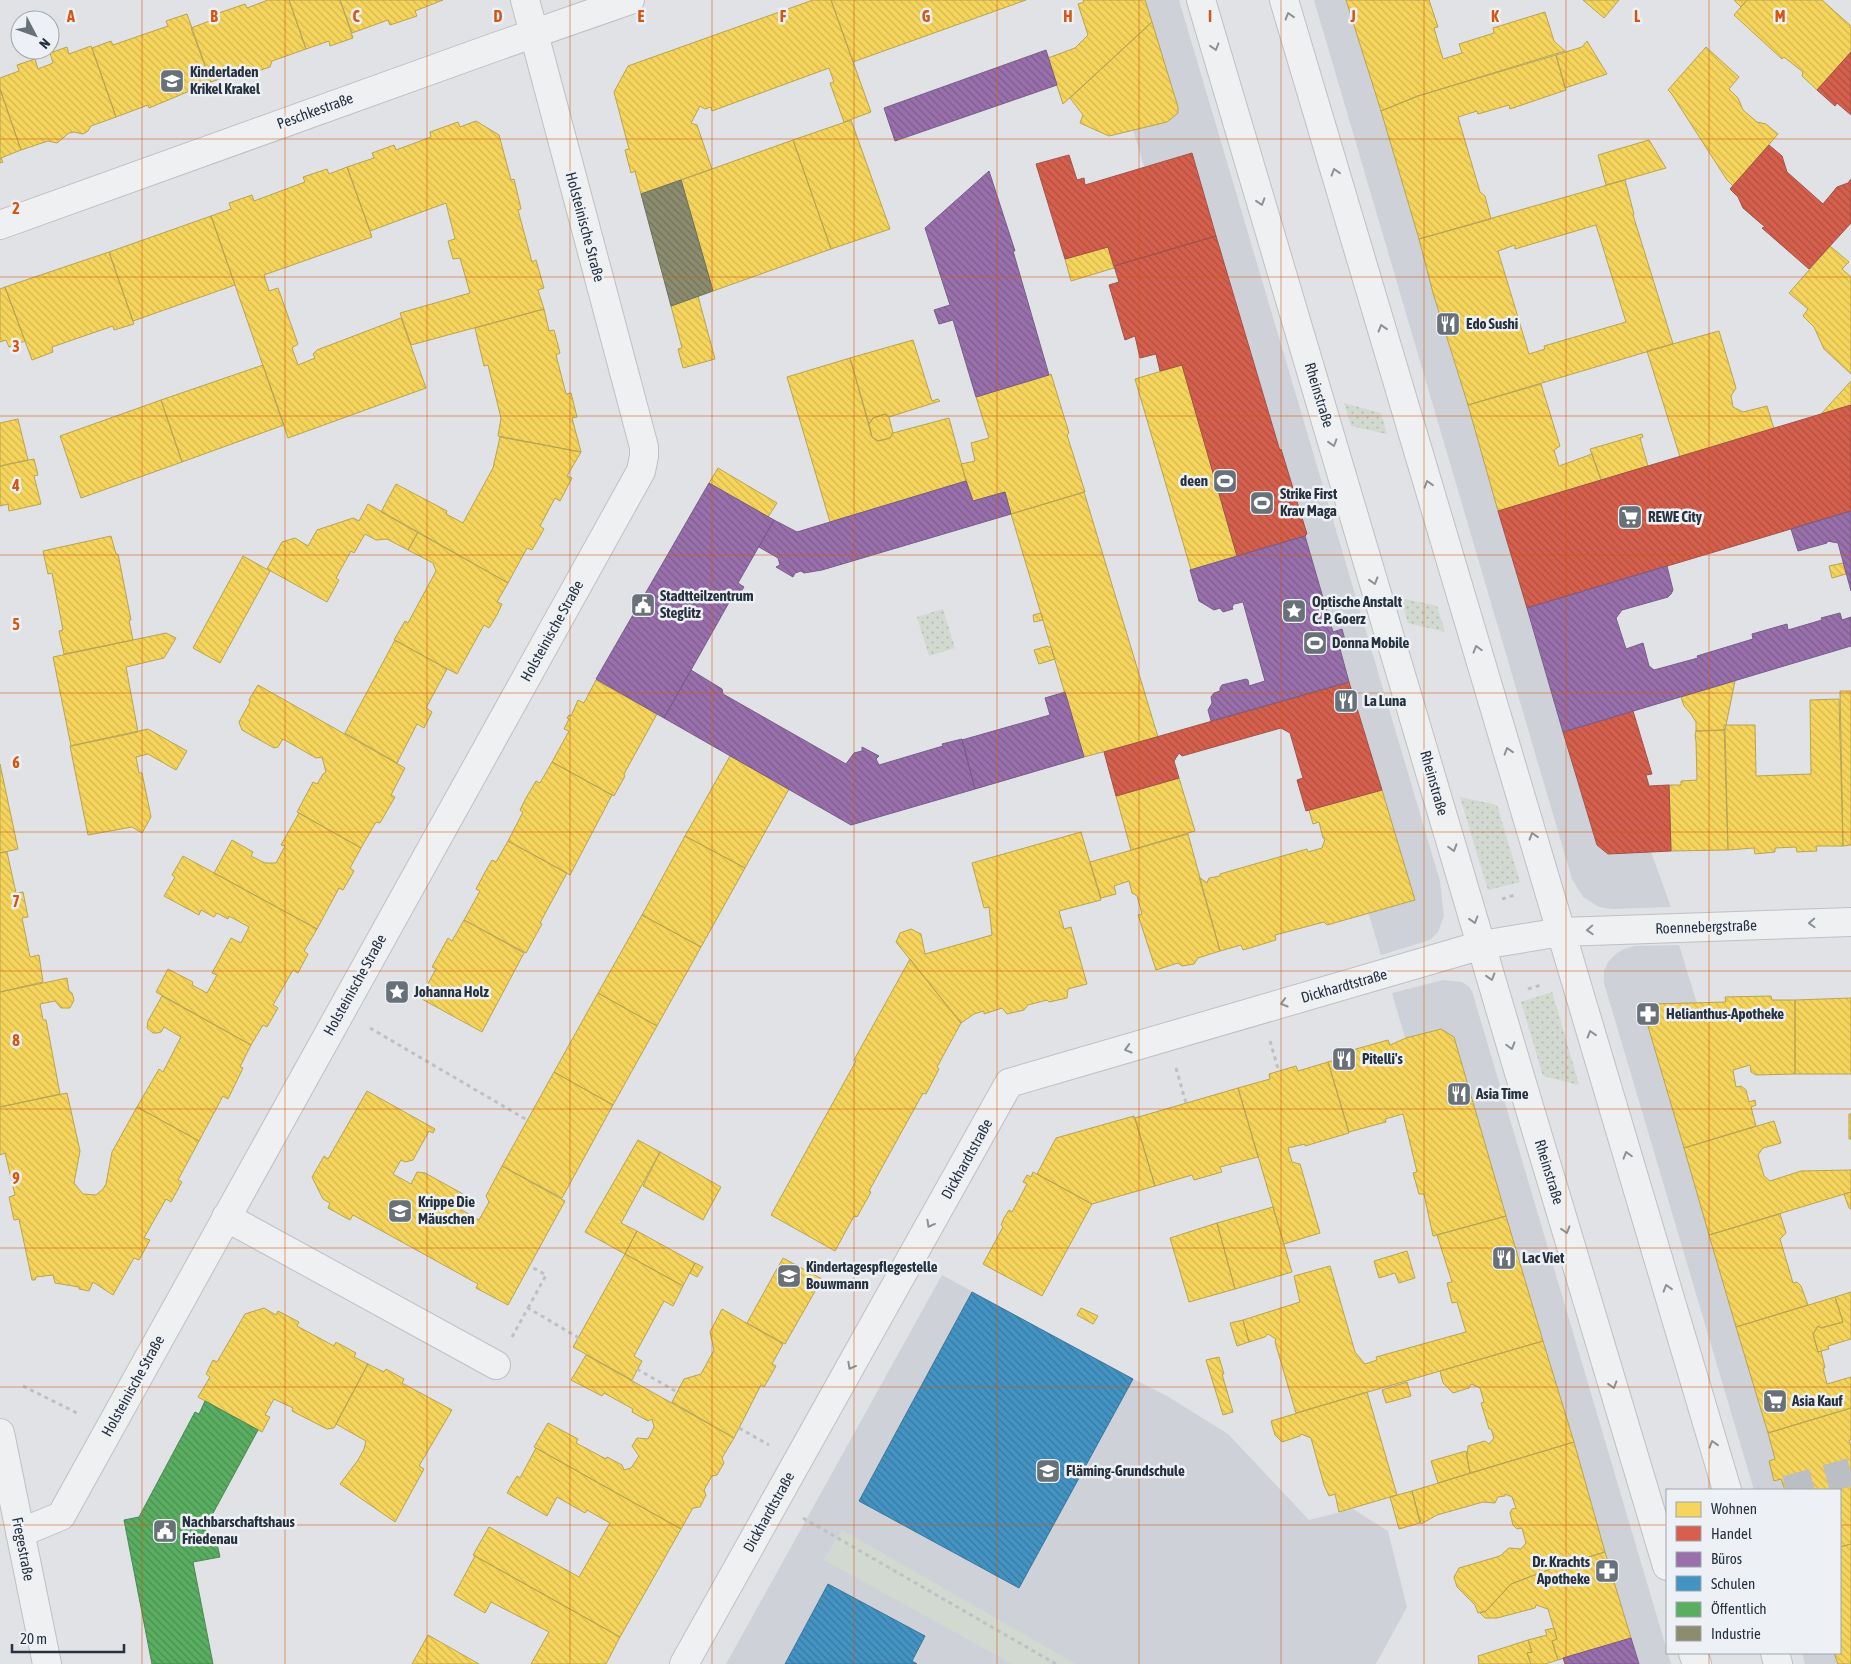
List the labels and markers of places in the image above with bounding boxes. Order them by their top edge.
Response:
place label: Kinderladen Krikel Krakel [190,63,261,97]
school or university icon: Kinderladen Krikel Krakel [159,68,185,94]
restaurant icon: Edo Sushi [1435,311,1461,337]
place label: Edo Sushi [1466,315,1518,332]
sports icon: deen [1212,468,1238,494]
place label: deen [1180,472,1208,489]
place label: Strike First Krav Maga [1280,485,1338,519]
sports icon: Strike First Krav Maga [1249,490,1275,516]
supermarket icon: REWE City [1617,504,1643,530]
place label: REWE City [1648,508,1703,525]
place label: Stadtteilzentrum Steglitz [660,587,754,621]
public building icon: Stadtteilzentrum Steglitz [630,592,656,618]
place label: Optische Anstalt C. P. Goerz [1312,593,1403,627]
place icon: Optische Anstalt C. P. Goerz [1281,598,1307,624]
sports icon: Donna Mobile [1302,630,1328,656]
place label: Donna Mobile [1332,634,1410,651]
restaurant icon: La Luna [1333,688,1359,714]
place label: La Luna [1364,692,1406,709]
place icon: Johanna Holz [384,979,410,1005]
place label: Johanna Holz [413,983,489,1000]
pharmacy icon: Helianthus-Apotheke [1635,1001,1661,1027]
place label: Helianthus-Apotheke [1666,1005,1784,1022]
restaurant icon: Pitelli's [1331,1046,1357,1072]
place label: Pitelli's [1362,1050,1403,1067]
restaurant icon: Asia Time [1446,1081,1472,1107]
place label: Asia Time [1475,1085,1529,1102]
place label: Krippe Die Mäuschen [418,1193,475,1227]
school or university icon: Krippe Die Mäuschen [387,1198,413,1224]
restaurant icon: Lac Viet [1491,1245,1517,1271]
place label: Lac Viet [1522,1249,1565,1266]
place label: Kindertagespflegestelle Bouwmann [806,1258,938,1292]
school or university icon: Kindertagespflegestelle Bouwmann [776,1263,802,1289]
supermarket icon: Asia Kauf [1762,1388,1788,1414]
place label: Asia Kauf [1791,1392,1843,1409]
school or university icon: Fläming-Grundschule [1035,1458,1061,1484]
place label: Fläming-Grundschule [1066,1462,1185,1479]
place label: Nachbarschaftshaus Friedenau [182,1513,296,1547]
public building icon: Nachbarschaftshaus Friedenau [152,1518,178,1544]
place label: Dr. Krachts Apotheke [1532,1553,1591,1587]
pharmacy icon: Dr. Krachts Apotheke [1594,1558,1620,1584]

